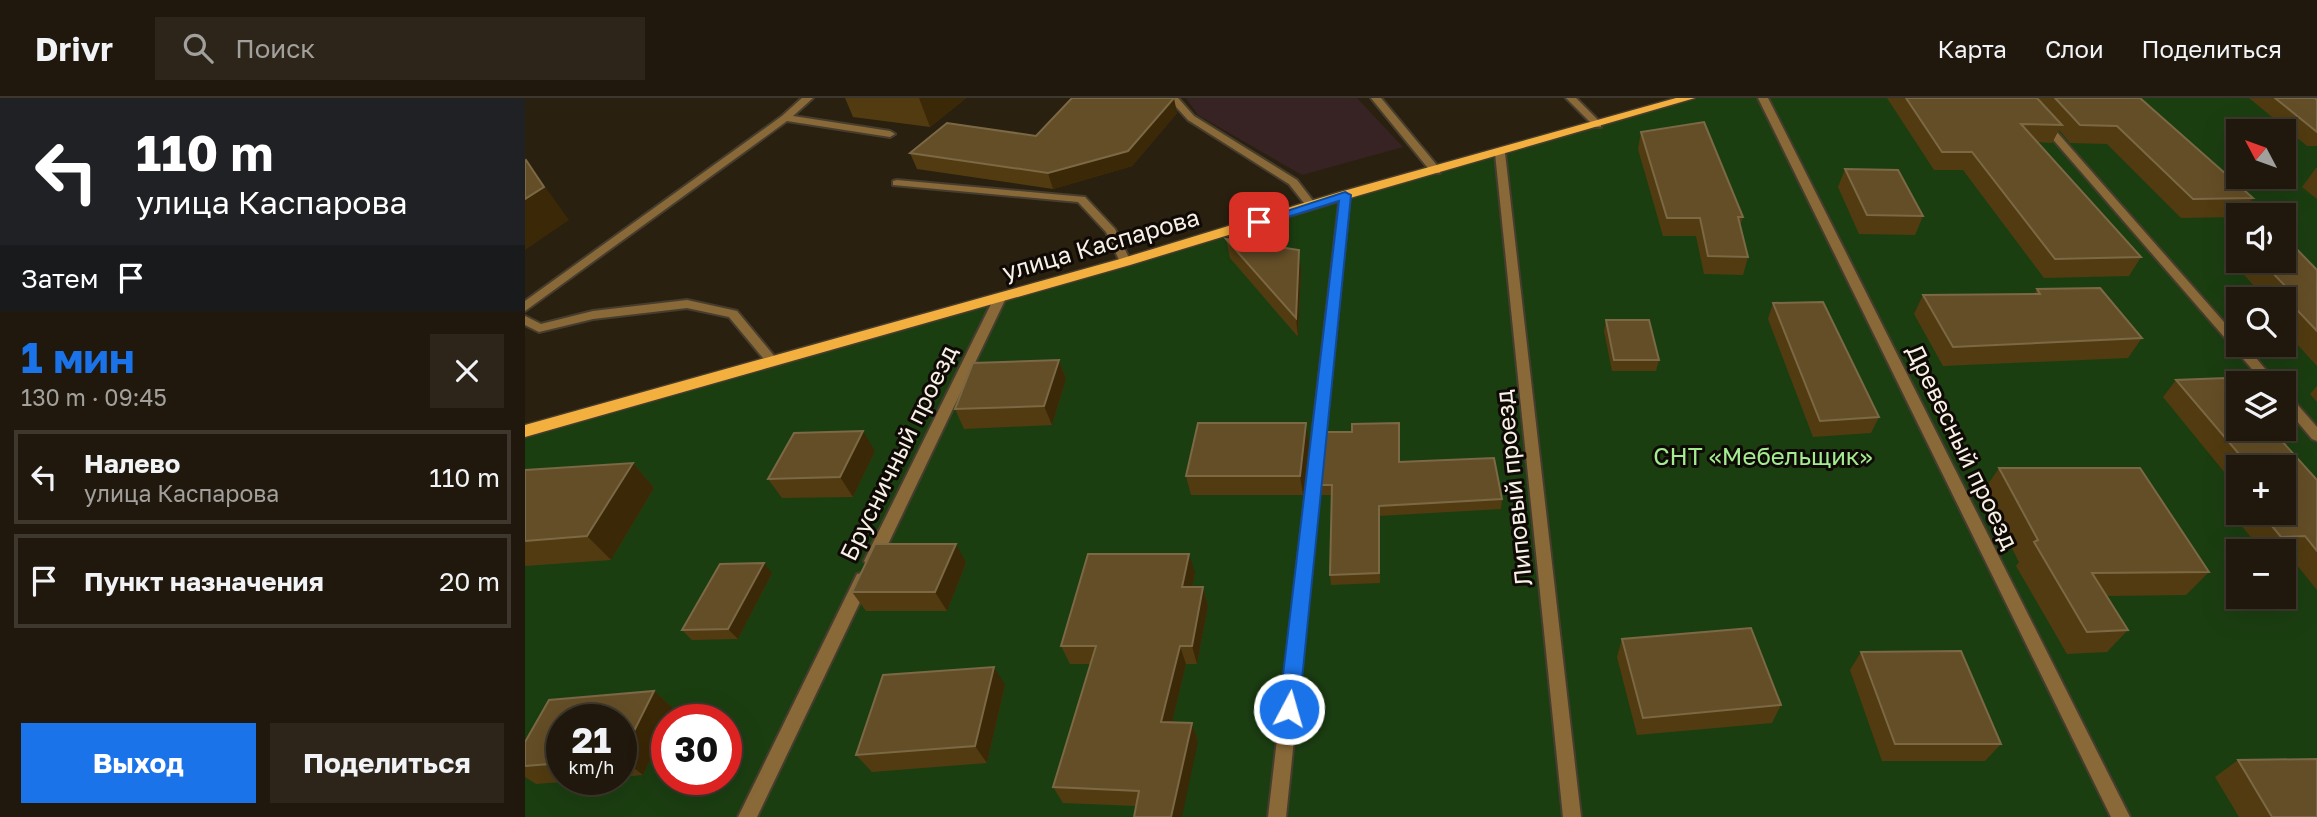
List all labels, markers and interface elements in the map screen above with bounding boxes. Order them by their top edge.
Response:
search box [155,17,645,80]
text: Drivr [35,29,113,68]
icon: search [179,29,217,67]
text: Поиск [235,33,315,64]
text: Карта [1937,34,2007,63]
text: Слои [2045,34,2104,63]
text: Поделиться [2142,34,2282,63]
north arrow [2226,119,2296,189]
map controls [2226,119,2296,609]
text: 110 m [136,123,273,182]
icon: left [21,126,112,217]
text: улица Каспарова [136,183,408,221]
pin [1229,192,1289,252]
street label: улица Каспарова [999,202,1203,286]
icon: arrive [1240,203,1278,241]
button: sound [2226,203,2296,273]
icon: arrive [112,259,150,297]
text: Затем [21,263,98,294]
button: search [2226,287,2296,357]
text: 1 мин [21,332,135,382]
button: close [430,334,504,408]
street label: Древесный проезд [1901,339,2026,553]
street label: Брусничный проезд [833,340,962,565]
button: layers [2226,371,2296,441]
text: 130 m · 09:45 [21,383,167,411]
street label: Липовый проезд [1488,389,1537,588]
park label: СНТ «Мебельщик» [1653,441,1873,470]
text: Налево [84,448,180,479]
button: + [2226,455,2296,525]
icon: left [25,458,63,496]
text: 110 m [429,462,500,493]
text: улица Каспарова [84,479,279,507]
button: − [2226,539,2296,609]
icon: arrive [25,562,63,600]
text: Пункт назначения [84,566,324,597]
text: 20 m [439,566,500,597]
position arrow [1252,672,1326,746]
speed limit sign: 30 [651,704,742,795]
text: 21 [572,719,611,761]
button: Выход [21,723,256,803]
button: Поделиться [270,723,504,803]
text: km/h [569,756,614,778]

